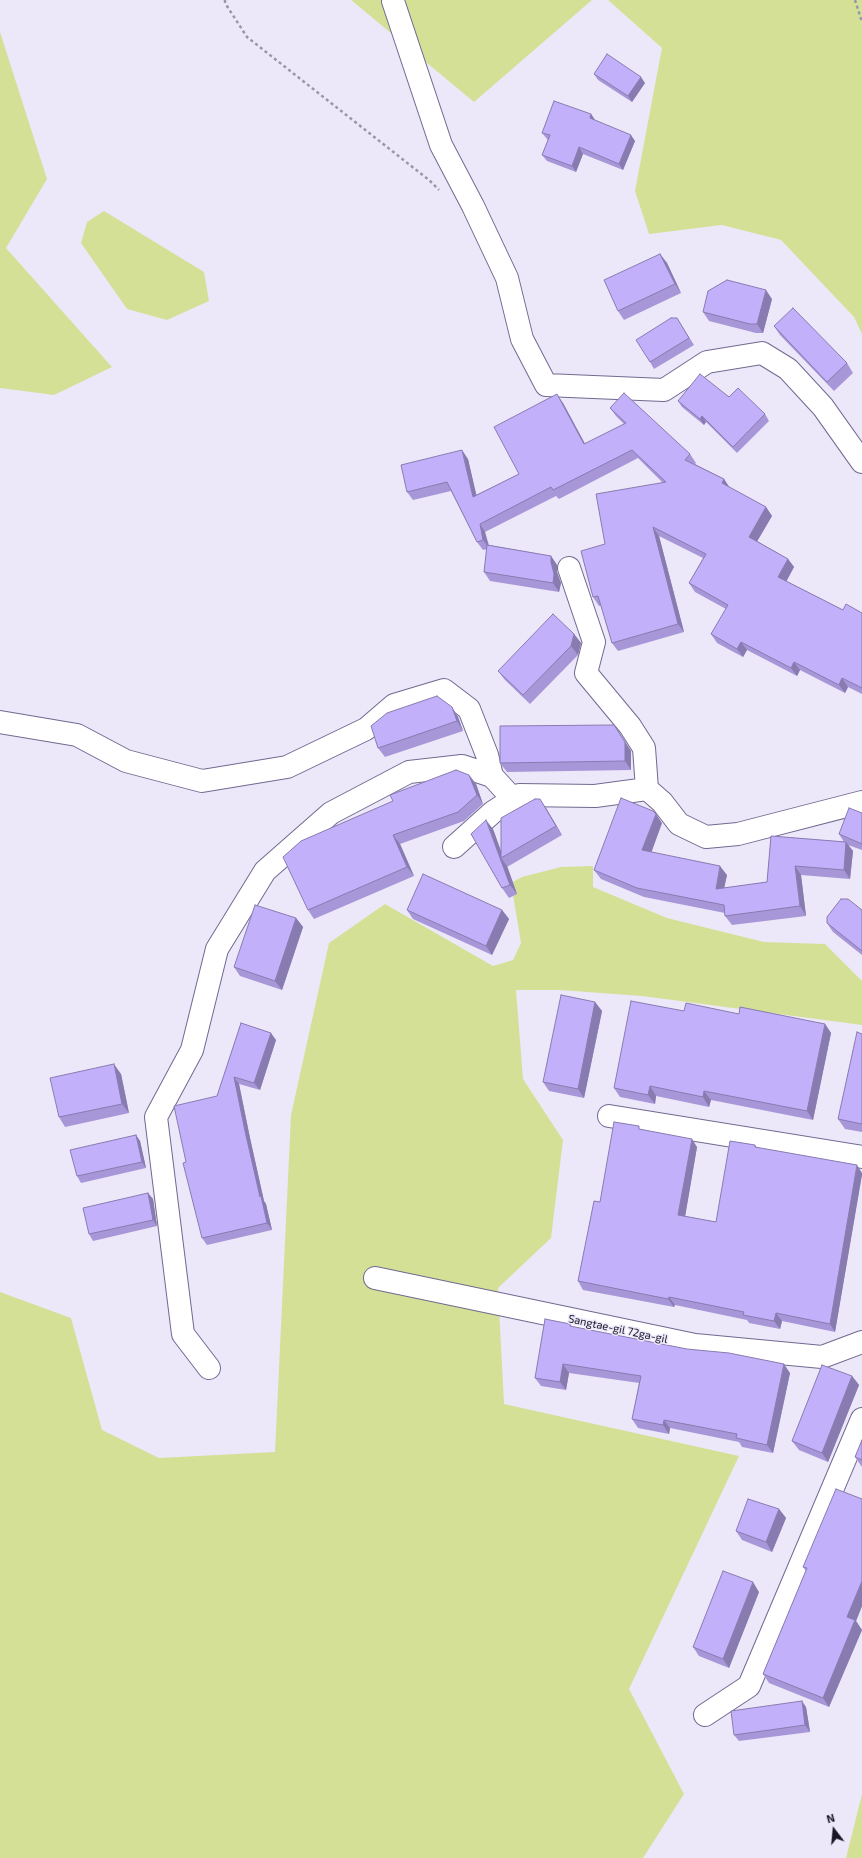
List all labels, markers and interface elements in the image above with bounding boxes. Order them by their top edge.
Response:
street label: Sangtae-gil 72ga-gil [567,1312,669,1346]
north arrow [814,1810,854,1850]
text: N [825,1811,836,1825]

